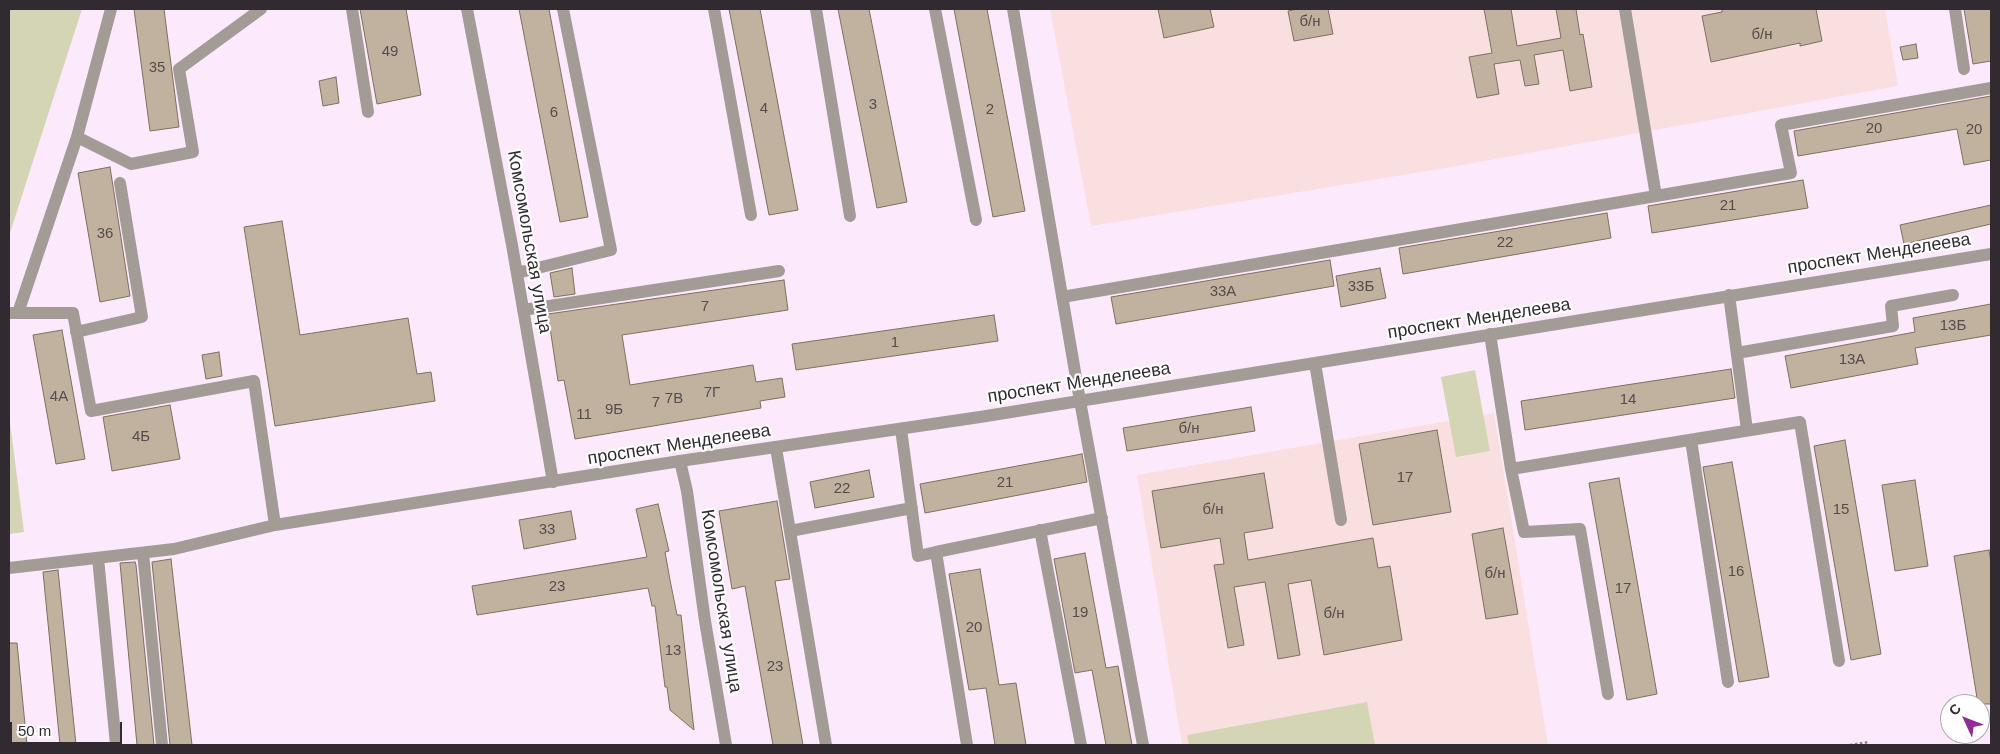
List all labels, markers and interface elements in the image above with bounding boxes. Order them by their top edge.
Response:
house number: б/н [1299,13,1321,31]
house number: б/н [1751,26,1773,44]
house number: 49 [382,43,398,61]
house number: 35 [149,59,165,77]
house number: 3 [869,96,877,114]
house number: 4 [760,100,768,118]
house number: 2 [986,101,994,119]
house number: 6 [550,104,558,122]
house number: 20 [1866,120,1882,138]
house number: 20 [1966,121,1982,139]
street label: Комсомольская улица [502,149,556,335]
house number: 21 [1720,197,1736,215]
house number: 36 [97,225,113,243]
street label: проспект Менделеева [1786,229,1972,279]
house number: 22 [1497,234,1513,252]
house number: 33Б [1348,278,1374,296]
house number: 33А [1210,283,1236,301]
street label: проспект Менделеева [1386,294,1572,344]
house number: 7 [701,298,709,316]
house number: 13Б [1940,317,1966,335]
house number: 1 [891,334,899,352]
house number: 13А [1839,351,1865,369]
street label: проспект Менделеева [986,358,1172,408]
house number: 7Г [704,384,720,402]
house number: 4А [50,388,68,406]
house number: 7В [665,390,683,408]
house number: 14 [1620,391,1636,409]
house number: 7 [652,394,660,412]
house number: 9Б [605,401,623,419]
house number: 11 [576,406,592,424]
street label: проспект Менделеева [586,420,772,470]
house number: б/н [1178,420,1200,438]
house number: 4Б [132,428,150,446]
house number: 17 [1397,469,1413,487]
house number: 21 [997,474,1013,492]
house number: 22 [834,480,850,498]
house number: б/н [1202,501,1224,519]
house number: 15 [1833,501,1849,519]
street label: Комсомольская улица [696,508,746,694]
house number: 33 [539,521,555,539]
house number: 16 [1728,563,1744,581]
house number: б/н [1484,565,1506,583]
house number: 23 [549,578,565,596]
house number: 17 [1615,580,1631,598]
house number: 19 [1072,604,1088,622]
house number: б/н [1323,605,1345,623]
house number: 20 [966,619,982,637]
house number: 13 [665,642,681,660]
house number: 23 [767,658,783,676]
north arrow [1940,694,1990,744]
text: С [1945,700,1964,719]
scale bar [12,712,125,744]
text: 50 m [18,722,51,739]

